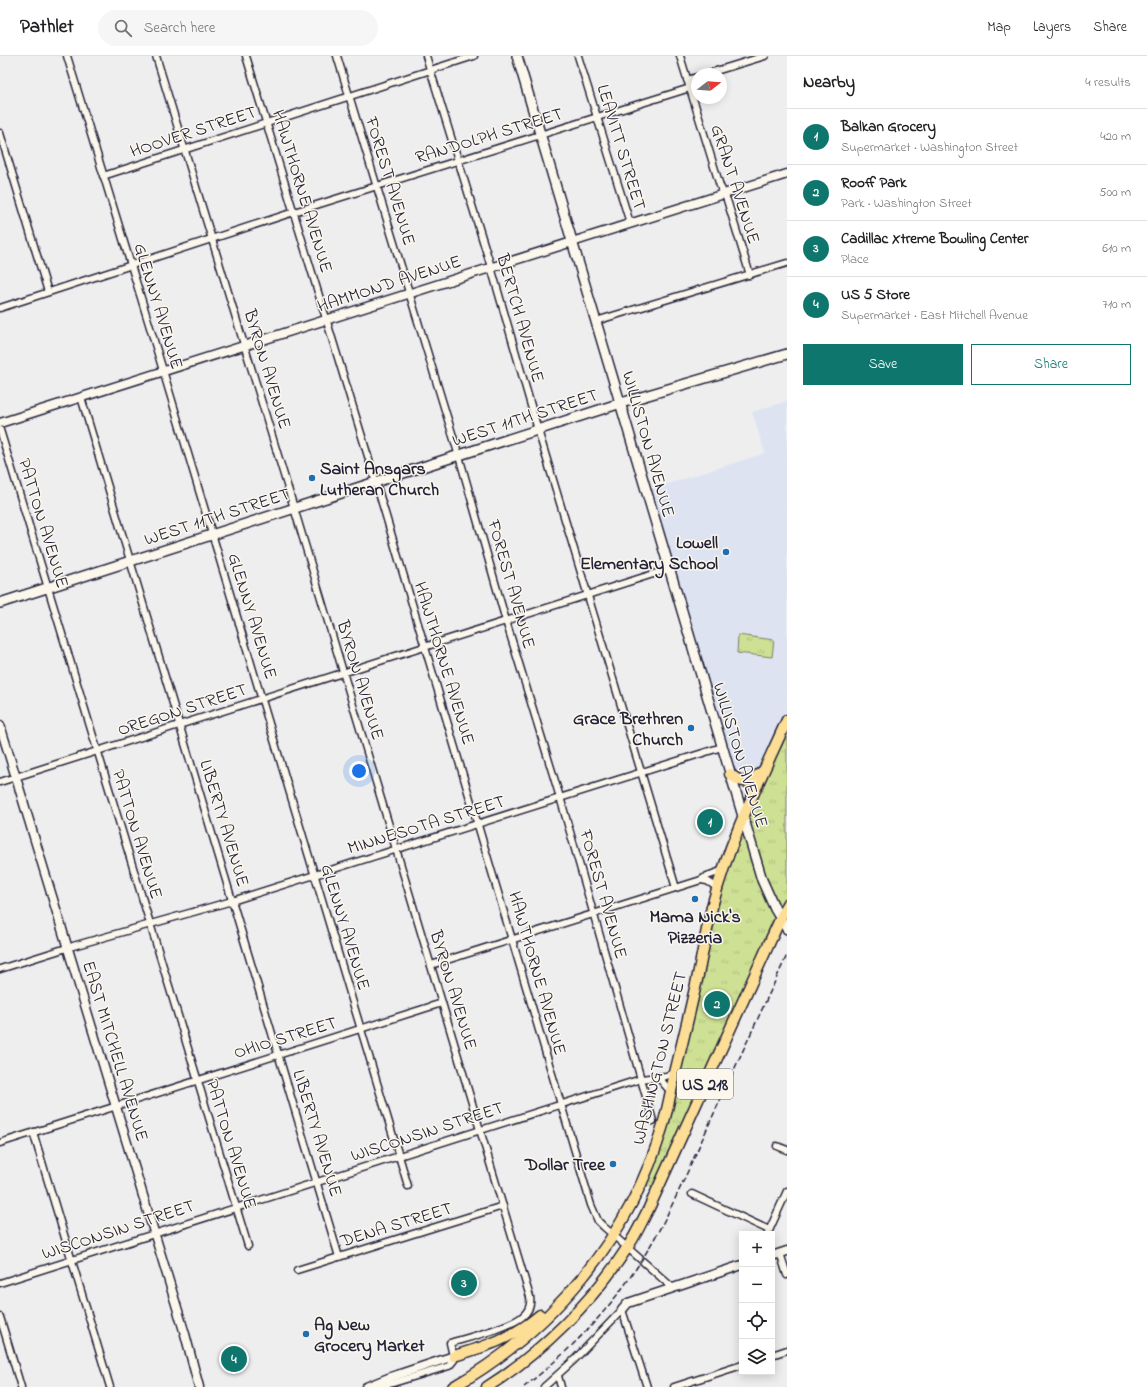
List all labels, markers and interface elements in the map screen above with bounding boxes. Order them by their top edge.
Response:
search box [98,10,378,46]
text: Pathlet [20,14,74,41]
icon: search [112,17,134,39]
text: Search here [144,17,215,39]
text: Map [987,17,1011,38]
text: Layers [1033,17,1071,38]
text: Share [1093,17,1127,38]
north arrow [691,68,727,104]
text: Nearby [803,70,855,95]
text: 4 results [1085,73,1131,92]
street label: LEAVITT STREET [589,81,652,214]
street label: HOOVER STREET [127,100,260,166]
street label: RANDOLPH STREET [413,102,567,172]
street label: HAWTHORNE AVENUE [264,107,338,276]
street label: FOREST AVENUE [357,113,421,249]
text: Balkan Grocery [841,116,936,138]
street label: GRANT AVENUE [703,122,766,248]
text: 1 [814,127,818,146]
text: 420 m [1100,127,1131,146]
text: Supermarket · Washington Street [841,138,1018,157]
text: Rooff Park [841,172,907,194]
text: 2 [813,183,819,202]
text: 500 m [1099,183,1131,202]
text: Park · Washington Street [841,194,972,213]
text: Cadillac Xtreme Bowling Center [841,228,1029,250]
text: 3 [813,239,819,258]
text: 610 m [1102,239,1131,258]
street label: GLENNY AVENUE [126,240,189,373]
street label: HAMMOND AVENUE [314,249,465,320]
street label: BERTCH AVENUE [488,250,550,386]
text: Place [841,250,869,269]
text: US 5 Store [841,284,910,306]
text: 4 [813,295,819,314]
text: 710 m [1103,295,1131,314]
street label: BYRON AVENUE [235,306,297,433]
text: Supermarket · East Mitchell Avenue [841,306,1028,325]
button: Save [803,344,963,385]
button: Share [971,344,1131,385]
street label: WILLISTON AVENUE [614,368,680,521]
street label: WEST 11TH STREET [449,383,602,455]
street label: PATTON AVENUE [10,456,74,592]
place label: Saint Ansgars Lutheran Church [320,457,439,504]
marker: Saint Ansgars Lutheran Church [307,473,317,483]
street label: WEST 11TH STREET [141,482,294,554]
street label: FOREST AVENUE [479,516,541,652]
place label: Lowell Elementary School [580,531,718,579]
marker: Lowell Elementary School [721,547,731,557]
street label: GLENNY AVENUE [220,550,283,683]
street label: HAWTHORNE AVENUE [406,579,480,748]
street label: BYRON AVENUE [328,617,390,744]
street label: OREGON STREET [115,678,251,744]
street label: WILLISTON AVENUE [705,680,774,832]
place label: Grace Brethren Church [573,707,683,754]
marker: Grace Brethren Church [686,723,696,733]
street label: LIBERTY AVENUE [191,757,255,891]
your location [349,761,369,781]
street label: PATTON AVENUE [104,767,168,903]
street label: MINNESOTA STREET [345,790,509,862]
pin: 1 [697,807,723,837]
street label: FOREST AVENUE [571,826,633,962]
street label: GLENNY AVENUE [313,861,376,994]
street label: HAWTHORNE AVENUE [500,889,572,1059]
marker: Mama Nick's Pizzeria [690,894,700,904]
place label: Mama Nick's Pizzeria [649,905,741,952]
street label: BYRON AVENUE [421,927,483,1054]
street label: EAST MITCHELL AVENUE [74,958,154,1145]
street label: WASHINGTON STREET [627,969,695,1148]
pin: 2 [704,989,730,1019]
street label: OHIO STREET [231,1011,340,1067]
street label: LIBERTY AVENUE [284,1067,348,1201]
road number: US 218 [677,1069,733,1099]
street label: PATTON AVENUE [198,1077,262,1213]
street label: WISCONSIN STREET [348,1096,507,1170]
place label: Dollar Tree [524,1153,606,1179]
marker: Dollar Tree [608,1159,618,1169]
street label: WISCONSIN STREET [39,1194,198,1268]
street label: DENA STREET [336,1197,456,1256]
map controls [739,1231,775,1375]
button: + [739,1231,775,1267]
button: − [739,1267,775,1303]
pin: 3 [451,1268,477,1298]
button: locate [739,1303,775,1339]
place label: Ag New Grocery Market [314,1313,426,1361]
marker: Ag New Grocery Market [301,1329,311,1339]
button: layers [739,1339,775,1375]
pin: 4 [221,1344,247,1374]

